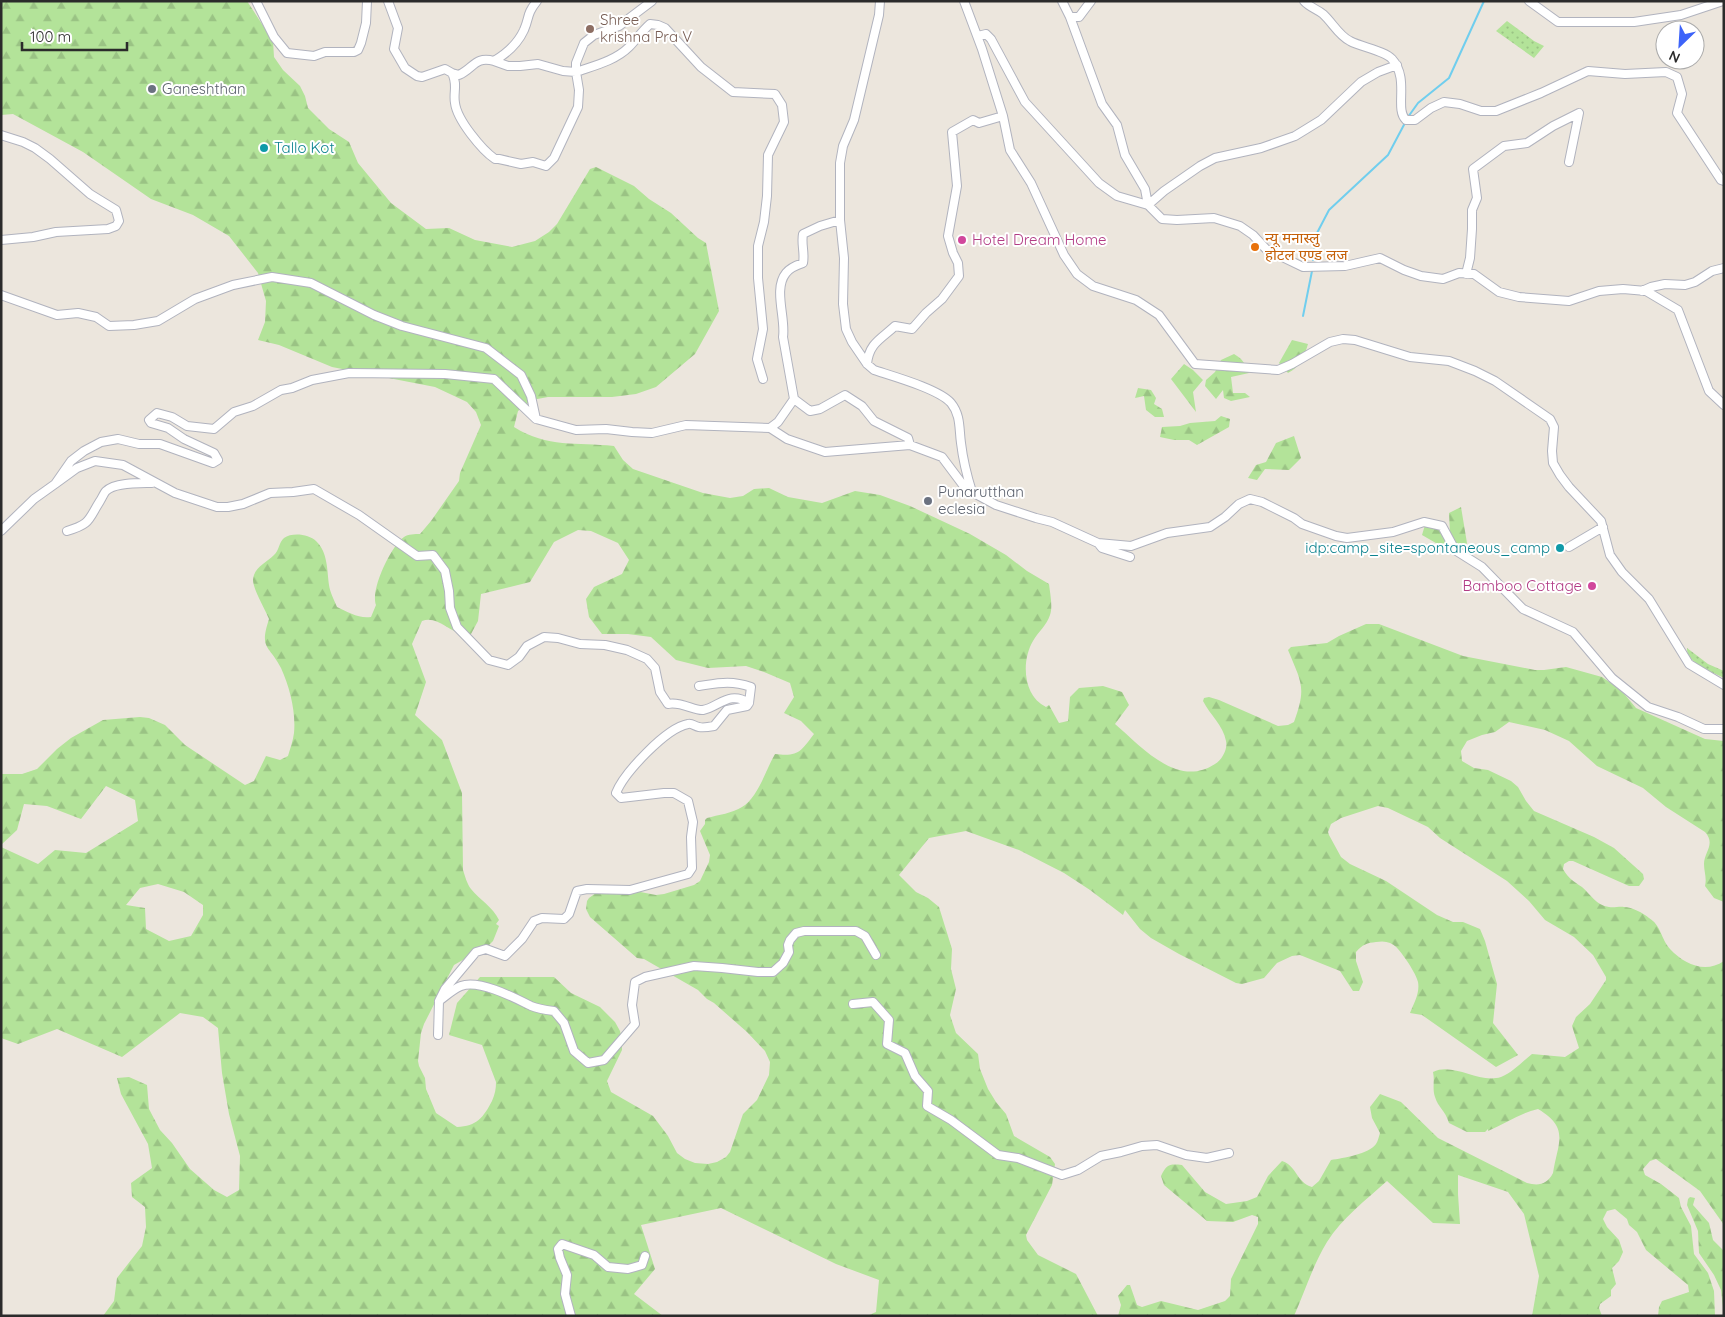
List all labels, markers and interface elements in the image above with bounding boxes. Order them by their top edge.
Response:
place label: Shree krishna Pra V [600,10,692,46]
scale bar [22,20,128,52]
north arrow [1655,20,1705,70]
marker: Shree krishna Pra V [584,23,596,35]
text: 100 m [30,27,71,46]
text: N [1666,46,1683,67]
place label: Ganeshthan [162,79,246,98]
marker: Ganeshthan [146,83,158,95]
place label: Tallo Kot [274,138,335,157]
marker: Tallo Kot [258,142,270,154]
place label: न्यू मनास्लु होटल एण्ड लज [1265,228,1348,264]
place label: Hotel Dream Home [972,230,1107,249]
marker: Hotel Dream Home [956,234,968,246]
marker: न्यू मनास्लु होटल एण्ड लज [1249,241,1261,253]
place label: Punarutthan eclesia [938,482,1024,518]
marker: Punarutthan eclesia [922,495,934,507]
place label: idp:camp_site=spontaneous_camp [1305,538,1550,557]
marker: idp:camp_site=spontaneous_camp [1554,542,1566,554]
place label: Bamboo Cottage [1463,576,1582,595]
marker: Bamboo Cottage [1586,580,1598,592]

